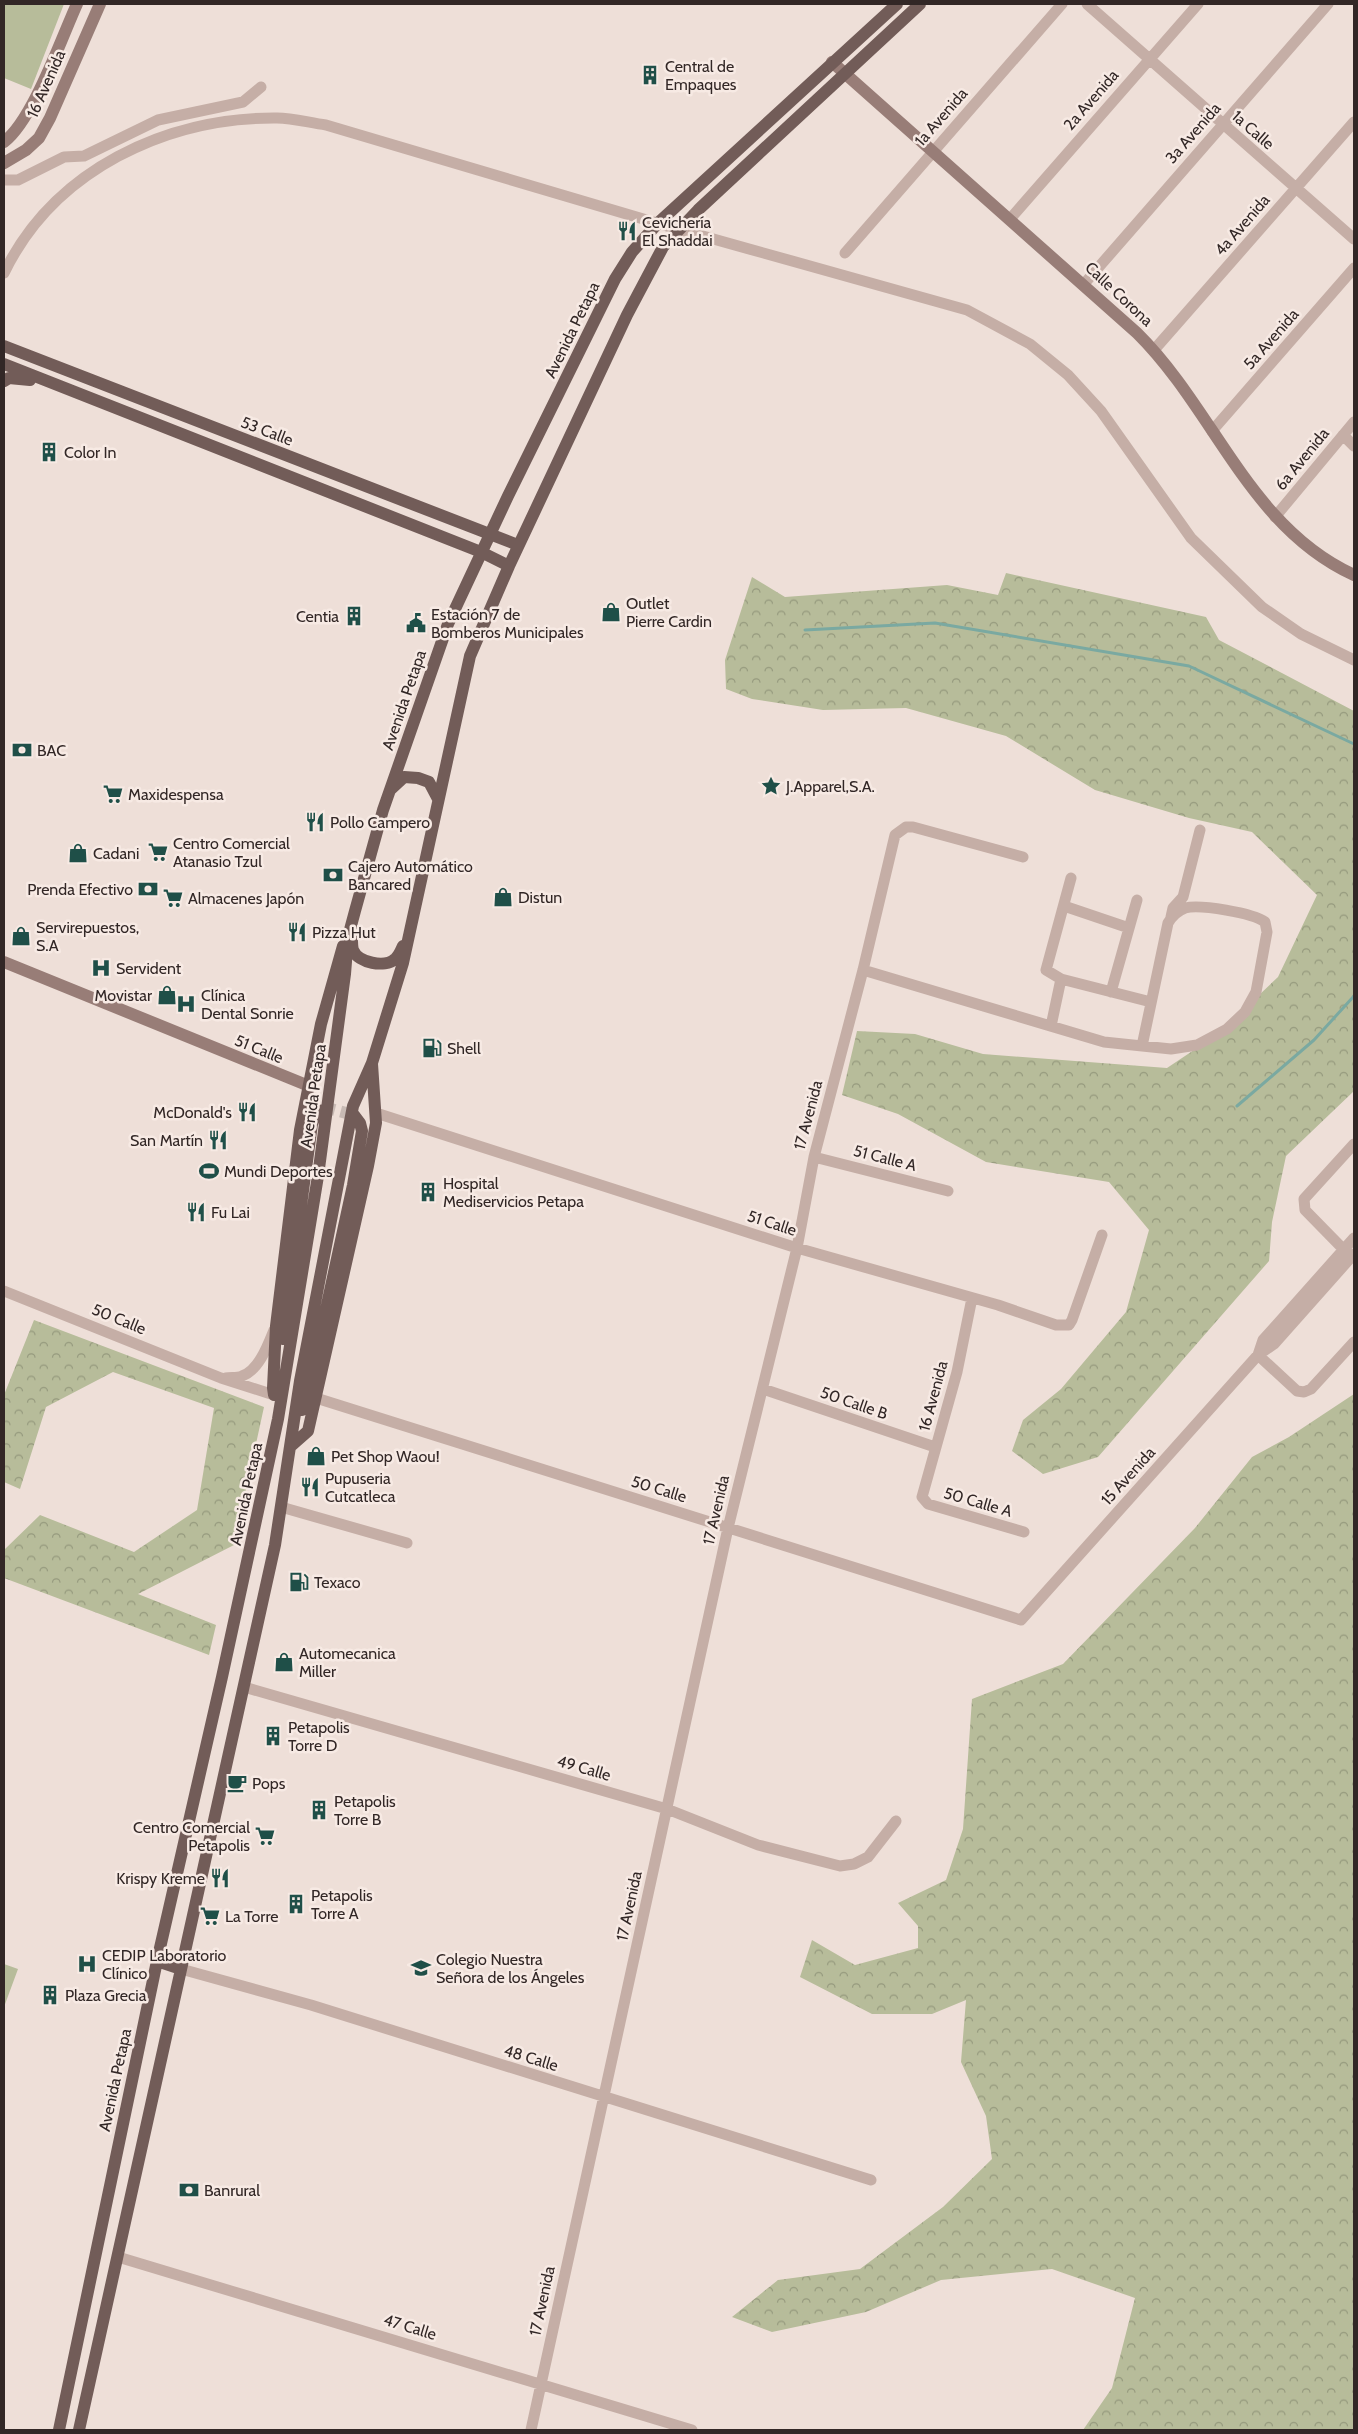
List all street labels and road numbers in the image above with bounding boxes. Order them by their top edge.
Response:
street label: 16 Avenida [23,47,69,121]
street label: 2a Avenida [1060,66,1123,134]
street label: 1a Avenida [911,84,972,150]
street label: 3a Avenida [1162,99,1225,167]
street label: 1a Calle [1228,107,1278,153]
street label: 4a Avenida [1210,190,1274,259]
street label: Calle Corona [1081,258,1157,330]
street label: Avenida Petapa [541,279,604,381]
street label: 5a Avenida [1240,305,1303,373]
street label: 53 Calle [238,412,296,450]
street label: 6a Avenida [1271,424,1333,494]
street label: Avenida Petapa [378,647,430,753]
street label: 51 Calle [232,1031,286,1067]
street label: Avenida Petapa [296,1043,330,1149]
street label: 17 Avenida [790,1078,826,1152]
street label: 51 Calle A [852,1141,919,1175]
street label: 51 Calle [745,1206,799,1240]
street label: 50 Calle [89,1300,149,1338]
street label: 16 Avenida [915,1358,952,1433]
street label: 50 Calle B [818,1383,891,1423]
street label: Avenida Petapa [226,1441,266,1547]
street label: 15 Avenida [1097,1443,1159,1509]
street label: 50 Calle [629,1472,689,1506]
street label: 17 Avenida [699,1473,733,1547]
street label: 50 Calle A [942,1483,1014,1521]
street label: 49 Calle [555,1751,613,1785]
street label: 17 Avenida [612,1869,646,1943]
street label: Avenida Petapa [95,2027,135,2133]
street label: 48 Calle [502,2041,560,2075]
street label: 17 Avenida [525,2264,559,2338]
street label: 47 Calle [381,2310,439,2344]

